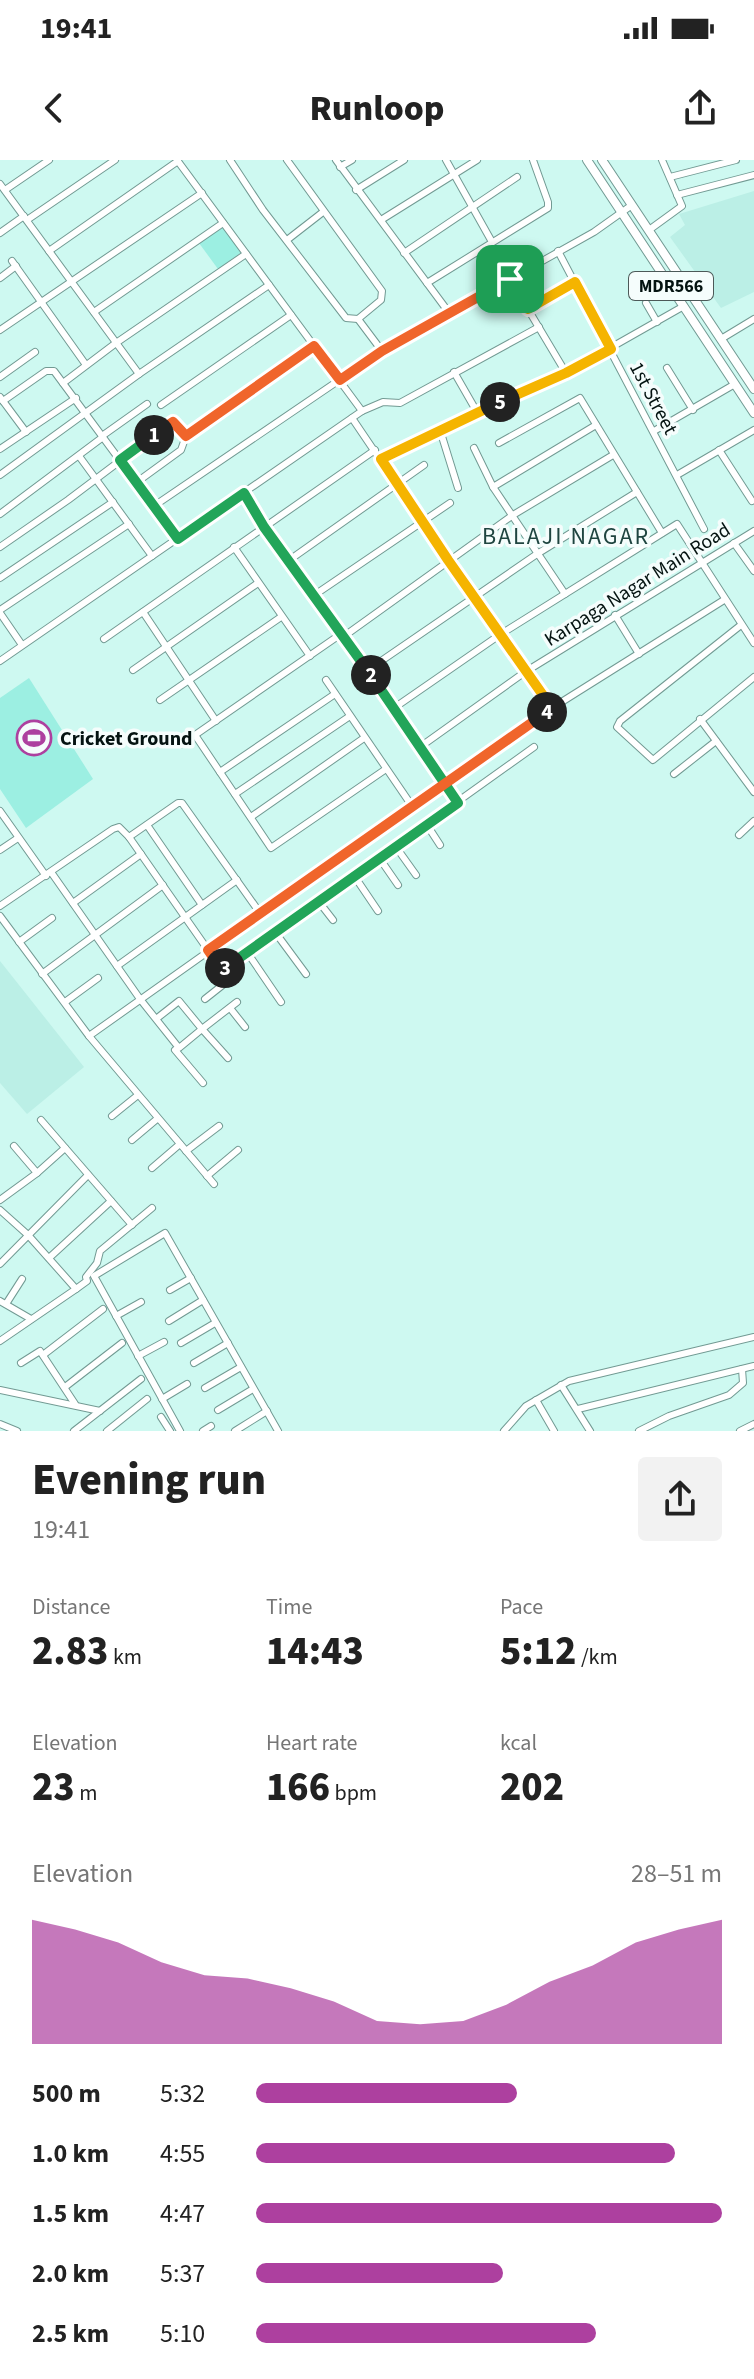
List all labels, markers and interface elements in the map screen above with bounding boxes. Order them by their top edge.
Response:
text: 19:41 [40,7,112,50]
text: Runloop [309,83,445,134]
icon: back [32,86,76,130]
icon: share [678,86,722,130]
pin [476,245,544,313]
icon: arrive [488,257,532,301]
road number: MDR566 [629,272,713,300]
street label: 1st Street [622,357,684,440]
pin: 5 [480,382,520,422]
text: 5 [494,386,506,418]
pin: 1 [134,415,174,455]
text: 1 [148,419,160,451]
street label: Karpaga Nagar Main Road [539,516,736,654]
district label: BALAJI NAGAR [482,519,650,554]
pin: 2 [351,655,391,695]
text: 2 [365,659,377,691]
pin: 4 [527,692,567,732]
text: 4 [541,696,553,728]
sports icon: Cricket Ground [15,719,53,757]
place label: Cricket Ground [60,725,193,753]
pin: 3 [205,948,245,988]
text: 3 [219,952,231,984]
text: Evening run [32,1449,266,1512]
button: share [638,1457,722,1541]
text: 19:41 [32,1511,90,1548]
text: Distance [32,1591,110,1623]
text: Time [266,1591,312,1623]
text: Pace [500,1591,543,1623]
text: 2.83 [32,1623,108,1680]
text: 14:43 [266,1623,364,1680]
text: 5:12 [500,1623,576,1680]
text: km [108,1641,142,1673]
text: /km [576,1641,618,1673]
text: Elevation [32,1727,118,1759]
text: Heart rate [266,1727,357,1759]
text: kcal [500,1727,537,1759]
text: 23 [32,1759,75,1816]
text: 166 [266,1759,330,1816]
text: 202 [500,1759,564,1816]
text: m [75,1777,97,1809]
text: bpm [330,1777,377,1809]
text: Elevation [32,1855,133,1892]
text: 28–51 m [631,1855,722,1892]
text: 500 m [32,2075,101,2112]
text: 5:32 [160,2075,205,2112]
text: 1.0 km [32,2135,109,2172]
text: 4:55 [160,2135,205,2172]
text: 1.5 km [32,2195,109,2232]
text: 4:47 [160,2195,205,2232]
text: 2.0 km [32,2255,109,2292]
text: 5:37 [160,2255,205,2292]
text: 2.5 km [32,2315,109,2352]
text: 5:10 [160,2315,205,2352]

